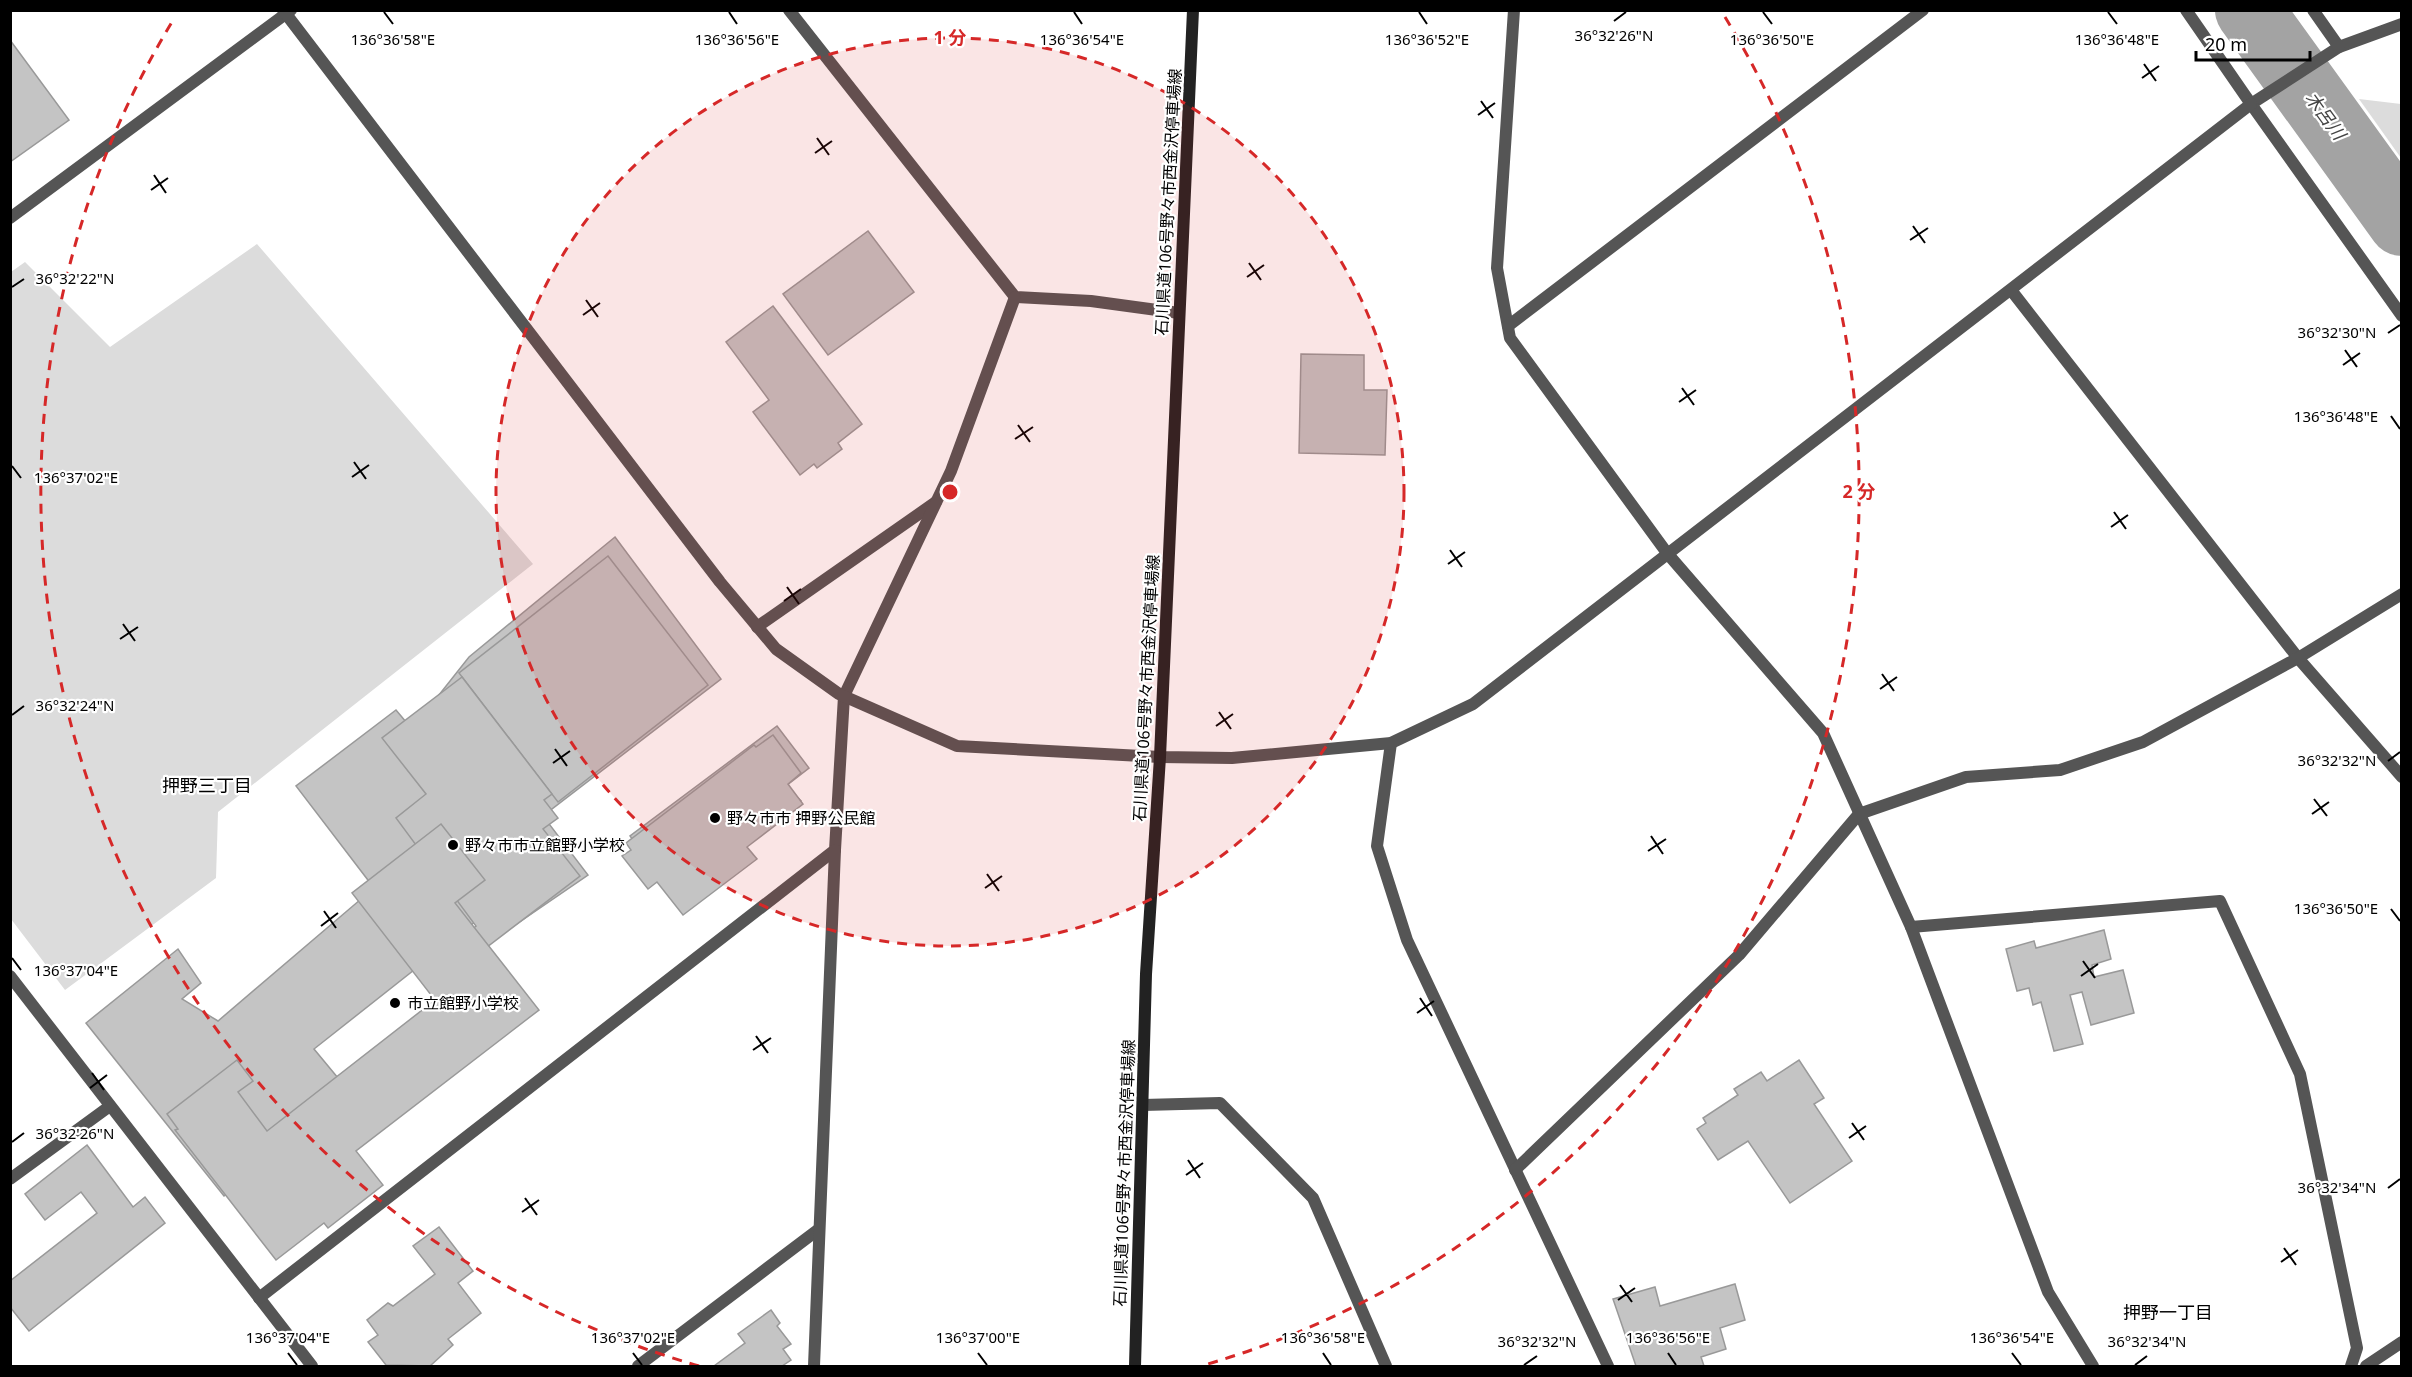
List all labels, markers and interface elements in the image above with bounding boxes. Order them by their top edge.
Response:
scale bar [2196,24,2310,62]
text: 1 分 [934,25,966,49]
text: 36°32'26"N [1575,25,1653,45]
text: 136°36'58"E [351,29,435,49]
text: 136°36'56"E [695,29,779,49]
text: 136°36'54"E [1040,29,1124,49]
text: 136°36'52"E [1385,29,1469,49]
text: 136°36'50"E [1730,29,1814,49]
text: 136°36'48"E [2075,29,2159,49]
text: 20 m [2205,32,2247,56]
street label: 石川県道106号野々市西金沢停車場線 [1150,68,1186,336]
water label: 木呂川 [2300,87,2353,146]
text: 36°32'22"N [36,268,114,288]
text: 36°32'30"N [2298,322,2376,342]
text: 136°36'48"E [2294,406,2378,426]
text: 136°37'02"E [34,467,118,487]
text: 2 分 [1843,479,1875,503]
centre of rings [940,482,960,502]
street label: 石川県道106号野々市西金沢停車場線 [1128,554,1164,822]
text: 36°32'24"N [36,695,114,715]
text: 36°32'32"N [2298,750,2376,770]
district label: 押野三丁目 [162,773,252,797]
place label: 野々市市 押野公民館 [727,807,875,829]
marker: 野々市市 押野公民館 [708,811,722,825]
place label: 野々市市立館野小学校 [465,834,625,856]
marker: 野々市市立館野小学校 [446,838,460,852]
text: 136°36'50"E [2294,898,2378,918]
text: 136°37'04"E [34,960,118,980]
place label: 市立館野小学校 [407,992,519,1014]
marker: 市立館野小学校 [388,996,402,1010]
street label: 石川県道106号野々市西金沢停車場線 [1108,1039,1140,1307]
text: 36°32'26"N [36,1123,114,1143]
text: 36°32'34"N [2298,1177,2376,1197]
district label: 押野一丁目 [2123,1300,2213,1324]
text: 136°37'04"E [246,1327,330,1347]
text: 136°37'02"E [591,1327,675,1347]
text: 136°37'00"E [936,1327,1020,1347]
text: 136°36'58"E [1281,1327,1365,1347]
text: 136°36'56"E [1626,1327,1710,1347]
text: 136°36'54"E [1970,1327,2054,1347]
text: 36°32'32"N [1498,1331,1576,1351]
text: 36°32'34"N [2108,1331,2186,1351]

